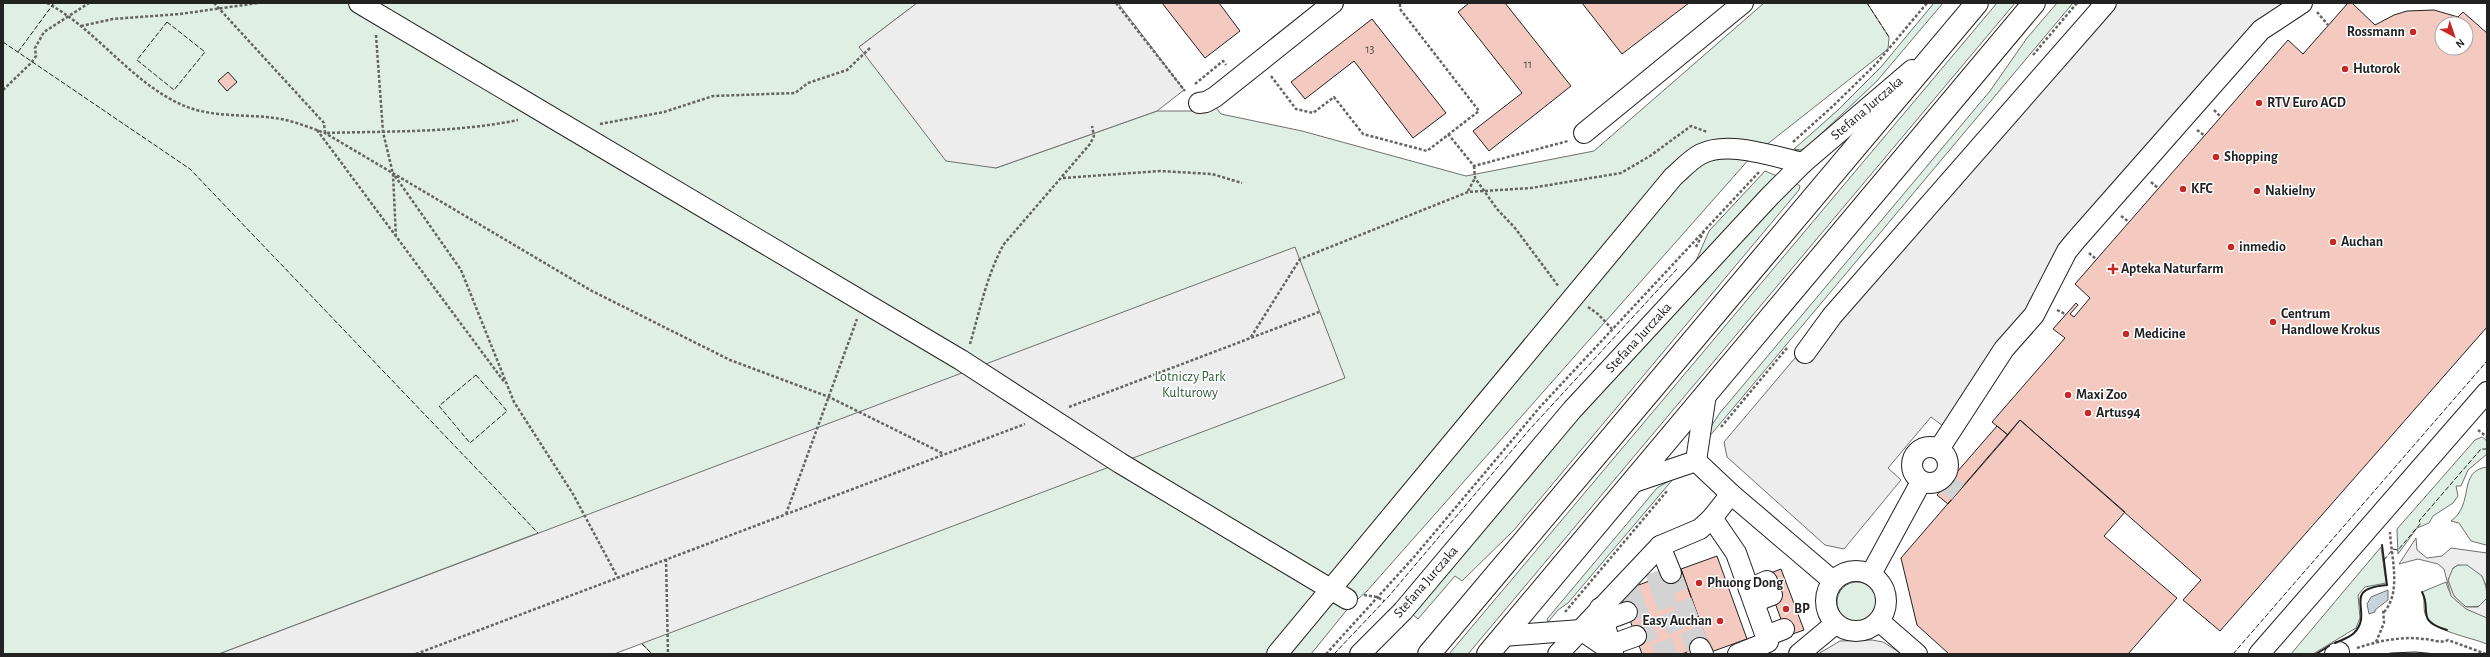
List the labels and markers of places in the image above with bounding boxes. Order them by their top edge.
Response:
place label: Rossmann [2347,25,2405,39]
marker: Rossmann [2408,27,2418,37]
place label: Hutorok [2353,62,2400,76]
marker: Hutorok [2340,64,2350,74]
place label: RTV Euro AGD [2267,96,2346,110]
marker: RTV Euro AGD [2254,98,2264,108]
place label: Shopping [2224,150,2279,164]
marker: Shopping [2211,152,2221,162]
place label: KFC [2191,182,2214,196]
marker: KFC [2178,184,2188,194]
place label: Nakielny [2265,184,2316,198]
marker: Nakielny [2252,186,2262,196]
place label: Auchan [2341,235,2383,249]
marker: Auchan [2328,237,2338,247]
place label: inmedio [2239,240,2286,254]
marker: inmedio [2226,242,2236,252]
place label: Apteka Naturfarm [2121,262,2224,276]
marker: Apteka Naturfarm [2108,264,2118,274]
place label: Centrum Handlowe Krokus [2281,307,2380,337]
marker: Centrum Handlowe Krokus [2268,317,2278,327]
place label: Medicine [2134,327,2186,341]
marker: Medicine [2121,329,2131,339]
place label: Maxi Zoo [2076,388,2127,402]
marker: Maxi Zoo [2063,390,2073,400]
place label: Artus94 [2096,406,2140,420]
marker: Artus94 [2083,408,2093,418]
place label: Phuong Dong [1707,576,1784,590]
marker: Phuong Dong [1694,578,1704,588]
place label: BP [1794,602,1810,616]
marker: BP [1781,604,1791,614]
place label: Easy Auchan [1642,614,1712,628]
marker: Easy Auchan [1715,616,1725,626]

